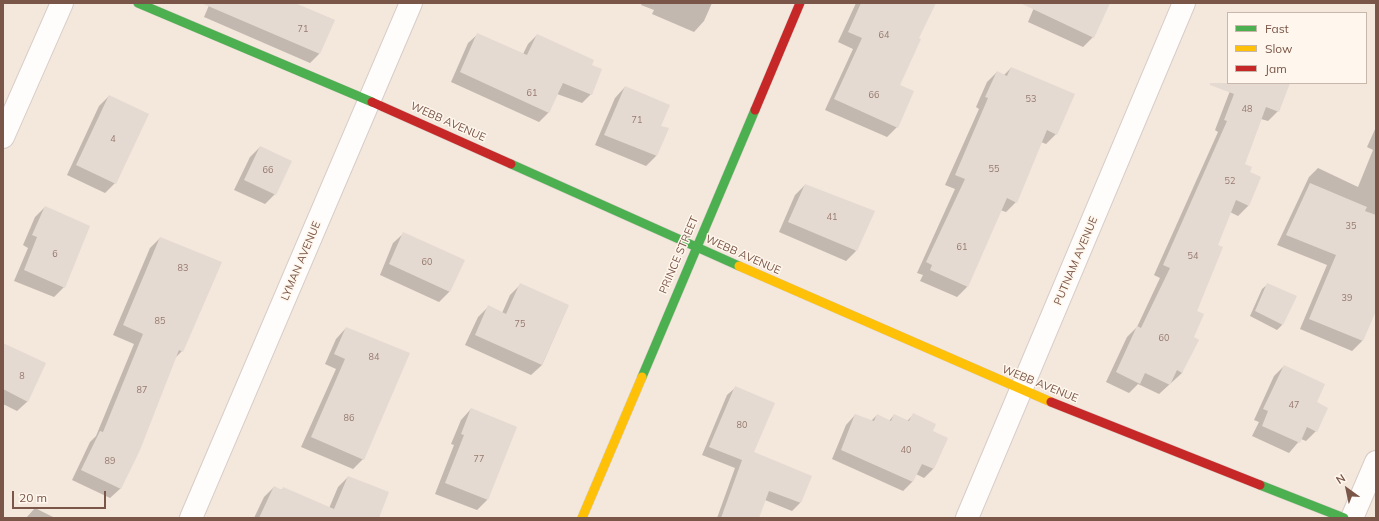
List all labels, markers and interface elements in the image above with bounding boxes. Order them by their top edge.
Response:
legend [1227,12,1367,84]
text: Fast [1265,21,1289,36]
house number: 71 [298,24,308,34]
house number: 64 [879,30,889,40]
text: Slow [1265,41,1293,56]
text: Jam [1265,61,1287,76]
house number: 61 [527,88,537,98]
house number: 66 [869,90,879,100]
house number: 53 [1026,94,1036,104]
street label: WEBB AVENUE [408,100,488,144]
house number: 48 [1242,104,1252,114]
house number: 71 [632,115,642,125]
house number: 4 [110,134,116,144]
house number: 55 [989,164,999,174]
house number: 66 [263,165,273,175]
house number: 52 [1225,176,1235,186]
house number: 41 [827,212,837,222]
street label: PRINCE STREET [657,214,701,296]
street label: PUTNAM AVENUE [1051,215,1101,307]
street label: LYMAN AVENUE [278,220,324,302]
house number: 35 [1346,221,1356,231]
street label: WEBB AVENUE [703,233,783,277]
house number: 61 [957,242,967,252]
house number: 6 [52,249,58,259]
house number: 54 [1188,251,1198,261]
house number: 60 [422,257,432,267]
house number: 83 [178,263,188,273]
house number: 39 [1342,293,1352,303]
house number: 85 [155,316,165,326]
house number: 75 [515,319,525,329]
house number: 60 [1159,333,1169,343]
house number: 84 [369,352,379,362]
street label: WEBB AVENUE [1000,363,1080,405]
house number: 8 [19,371,25,381]
house number: 87 [137,385,147,395]
house number: 47 [1289,400,1299,410]
house number: 86 [344,413,354,423]
house number: 80 [737,420,747,430]
house number: 40 [901,445,911,455]
house number: 77 [474,454,484,464]
house number: 89 [105,456,115,466]
north arrow [1327,469,1367,509]
text: N [1333,471,1348,487]
scale bar [14,483,108,509]
text: 20 m [19,490,47,505]

